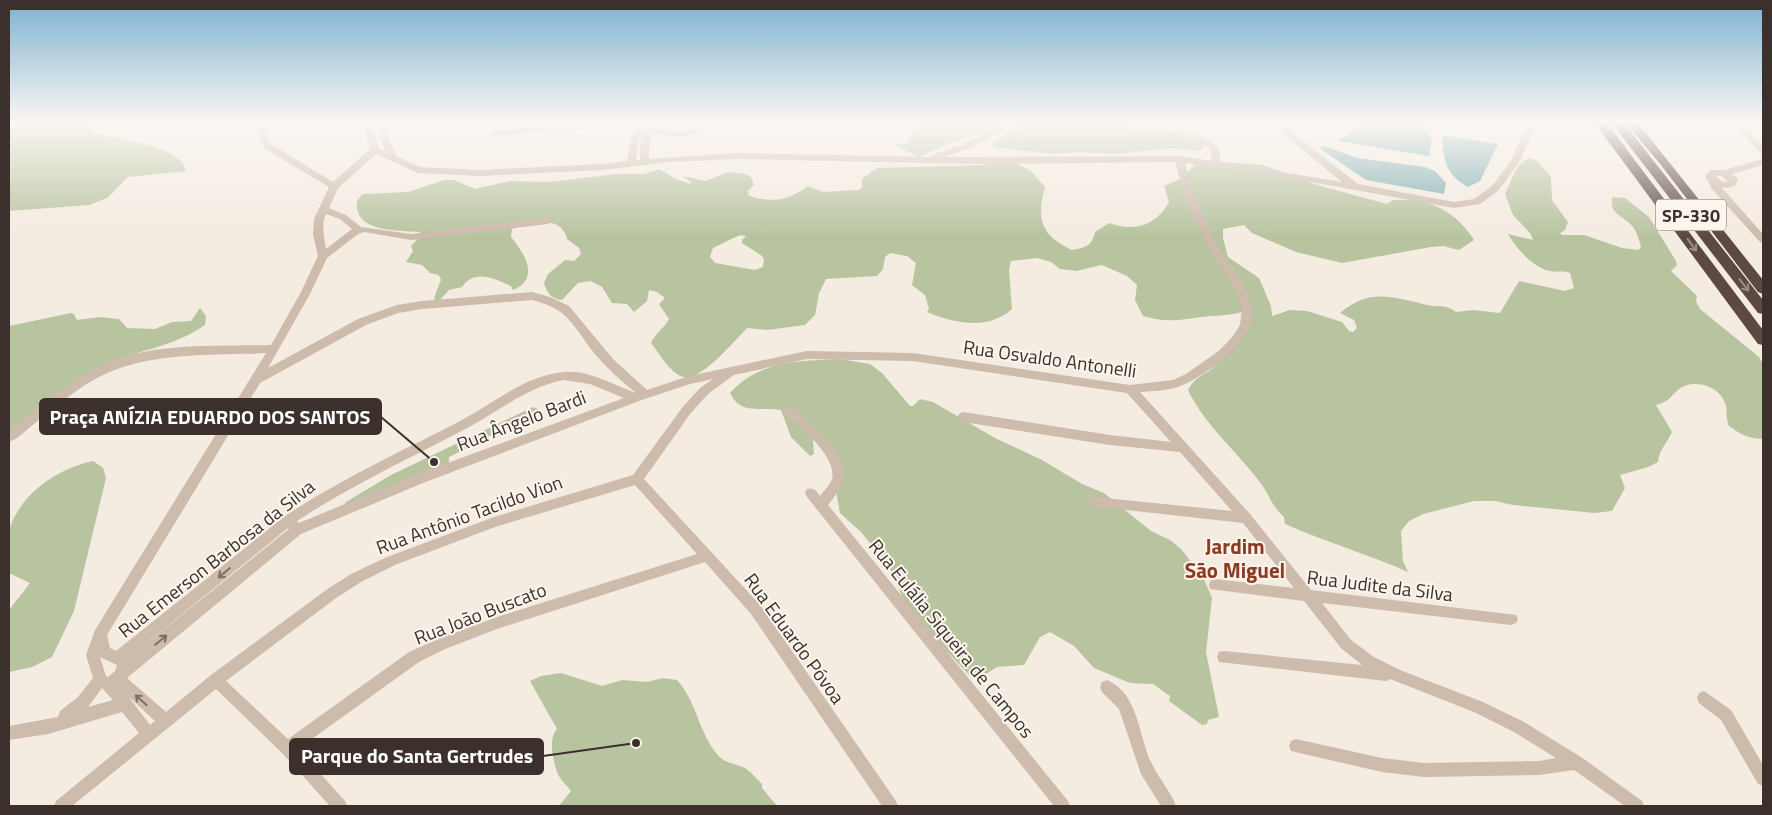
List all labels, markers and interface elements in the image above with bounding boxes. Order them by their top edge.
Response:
road number: SP-330 [1656,200,1726,230]
one-way arrow [1687,238,1698,251]
one-way arrow [1739,278,1750,291]
street label: Rua Osvaldo Antonelli [961,331,1139,385]
street label: Rua Ângelo Bardi [452,382,590,458]
callout: Praça ANÍZIA EDUARDO DOS SANTOS [40,399,381,434]
text: Praça ANÍZIA EDUARDO DOS SANTOS [50,401,371,432]
street label: Rua Antônio Tacildo Vion [372,467,566,561]
street label: Rua Emerson Barbosa da Silva [111,472,321,644]
district label: Jardim São Miguel [1185,530,1285,586]
street label: Rua Eulália Siqueira de Campos [862,532,1042,744]
street label: Rua Judite da Silva [1305,562,1455,608]
one-way arrow [218,567,231,578]
street label: Rua Eduardo Póvoa [738,567,853,710]
street label: Rua João Buscato [410,574,550,652]
one-way arrow [154,635,167,646]
one-way arrow [134,694,147,706]
callout: Parque do Santa Gertrudes [290,739,543,774]
text: Parque do Santa Gertrudes [301,740,533,771]

